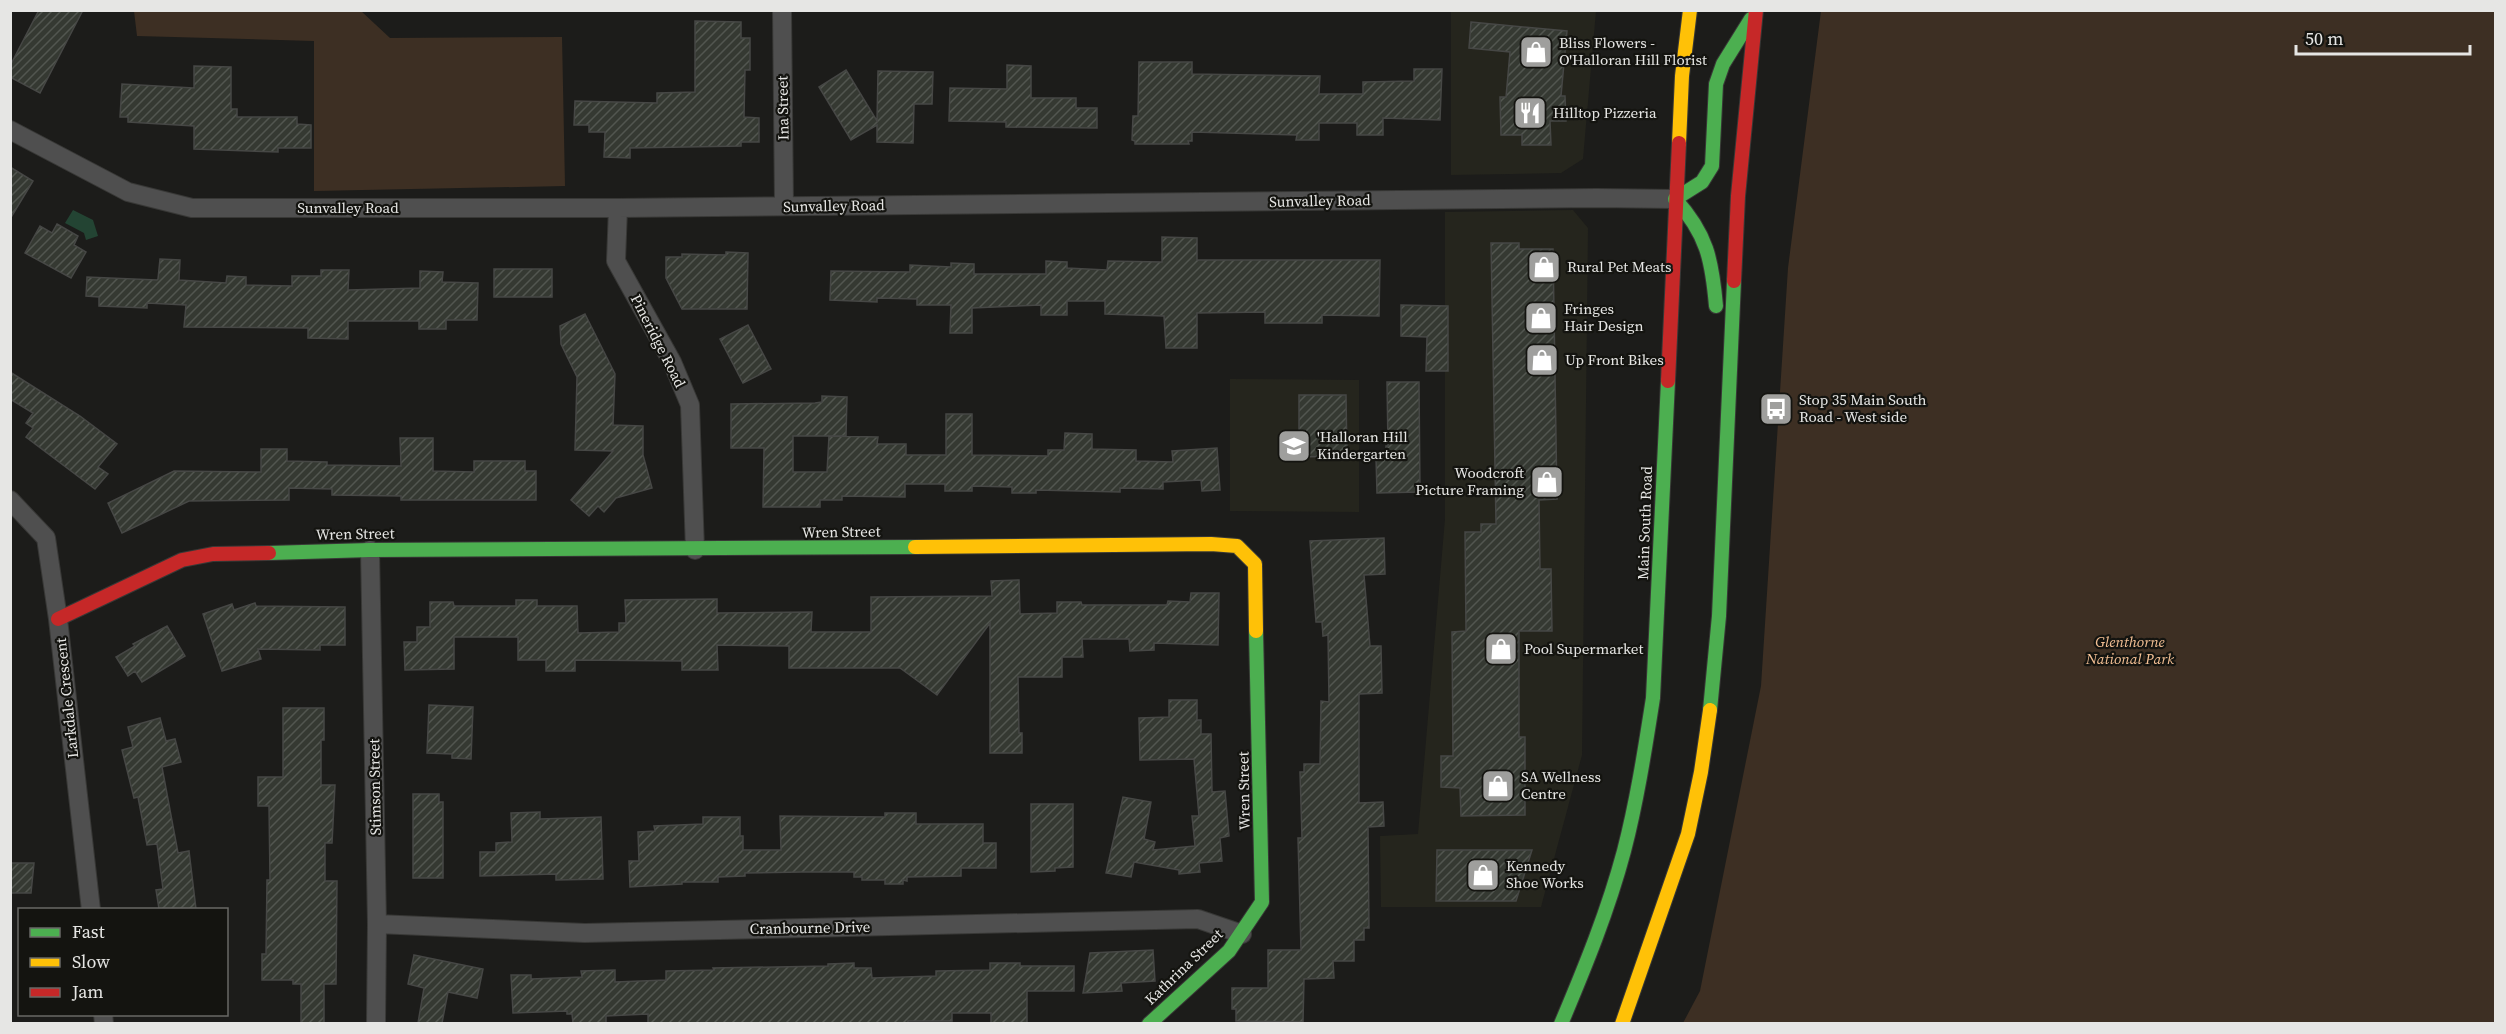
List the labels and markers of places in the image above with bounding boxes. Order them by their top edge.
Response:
place label: Bliss Flowers - O'Halloran Hill Florist [1559,32,1707,70]
shop icon: Bliss Flowers - O'Halloran Hill Florist [1518,34,1554,70]
restaurant icon: Hilltop Pizzeria [1512,95,1548,131]
place label: Hilltop Pizzeria [1553,102,1657,123]
shop icon: Rural Pet Meats [1526,249,1562,285]
place label: Rural Pet Meats [1567,256,1671,277]
place label: Fringes Hair Design [1564,298,1644,336]
shop icon: Fringes Hair Design [1523,300,1559,336]
shop icon: Up Front Bikes [1524,342,1560,378]
place label: Up Front Bikes [1565,349,1664,370]
place label: Stop 35 Main South Road - West side [1799,389,1927,427]
bus stop icon: Stop 35 Main South Road - West side [1758,391,1794,427]
place label: 'Halloran Hill Kindergarten [1317,426,1408,464]
school or university icon: 'Halloran Hill Kindergarten [1276,428,1312,464]
place label: Woodcroft Picture Framing [1415,462,1524,500]
shop icon: Woodcroft Picture Framing [1529,464,1565,500]
shop icon: Pool Supermarket [1483,631,1519,667]
place label: Pool Supermarket [1524,638,1643,659]
place label: SA Wellness Centre [1521,766,1601,804]
shop icon: SA Wellness Centre [1480,768,1516,804]
place label: Kennedy Shoe Works [1506,855,1584,893]
shop icon: Kennedy Shoe Works [1465,857,1501,893]

